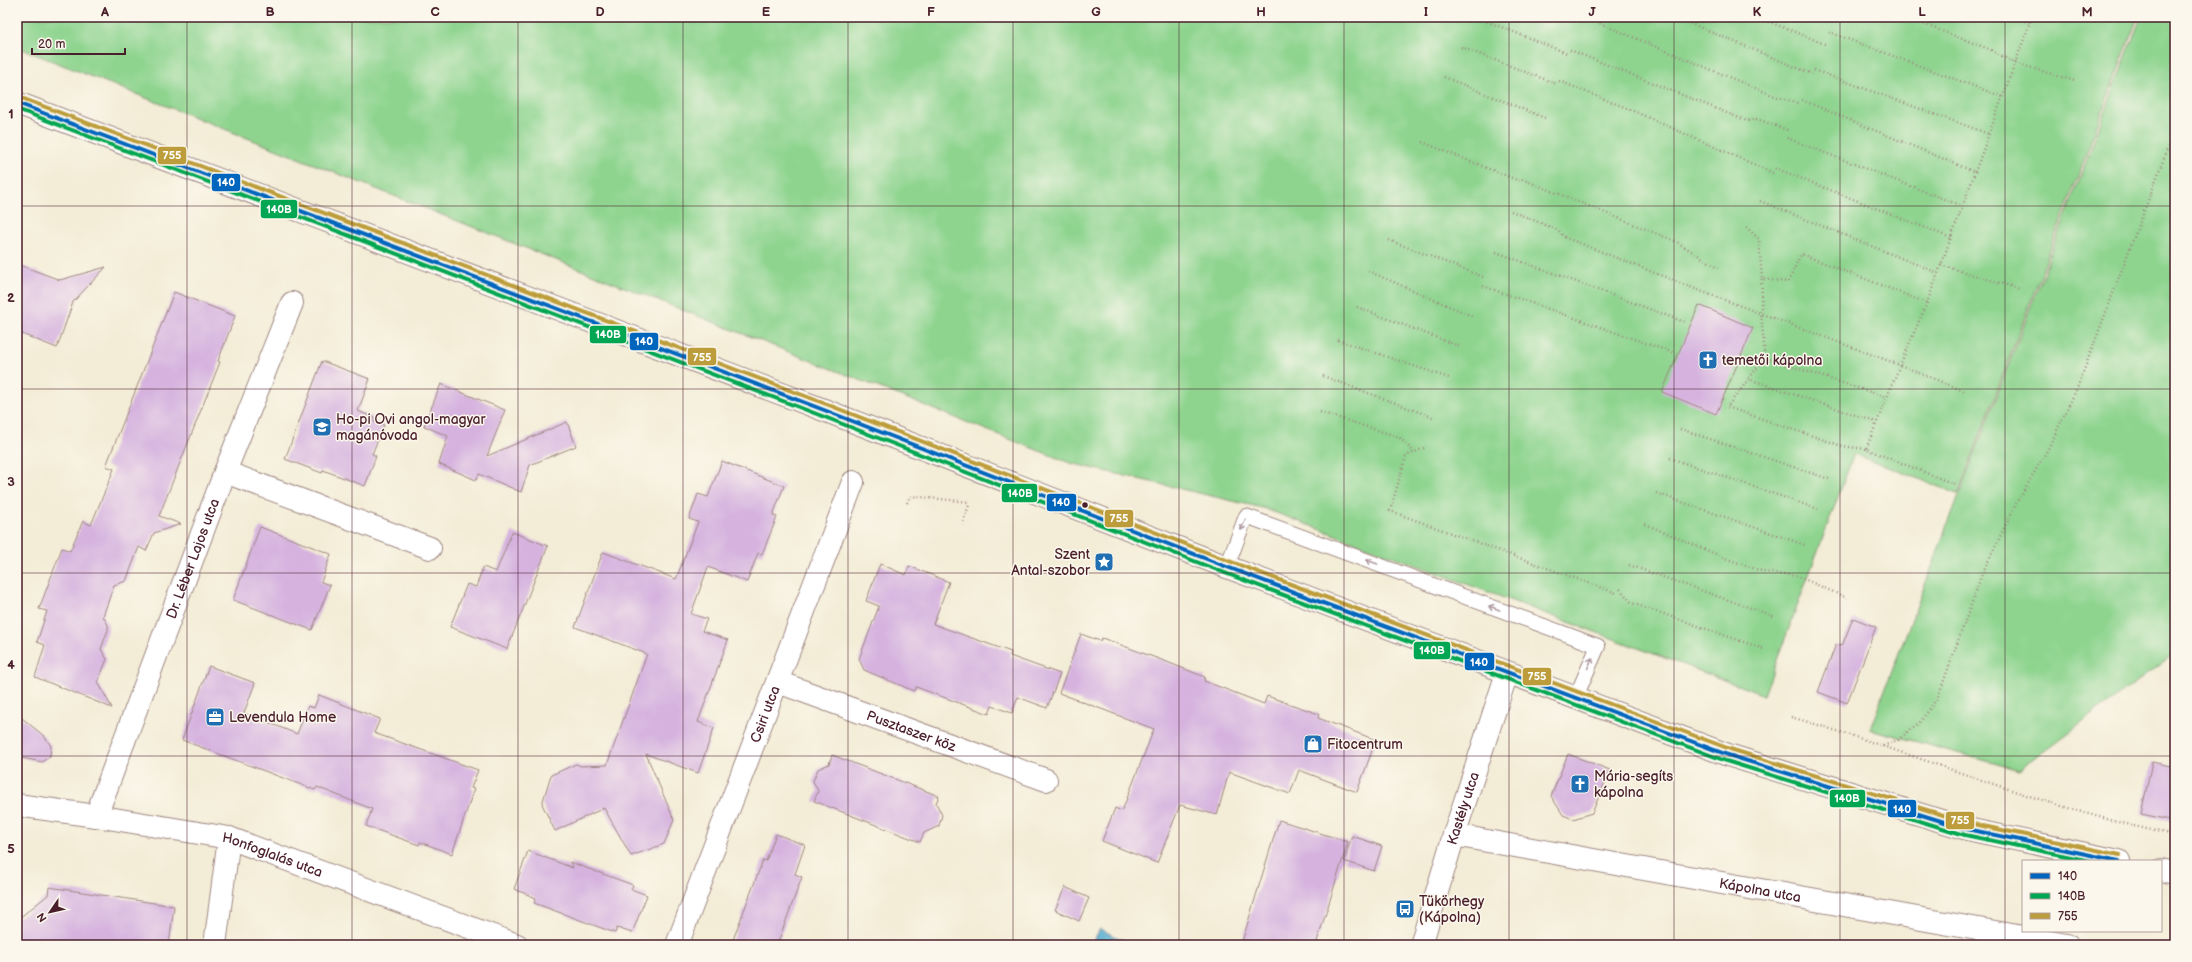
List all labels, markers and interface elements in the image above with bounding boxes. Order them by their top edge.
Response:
text: A [100,4,109,20]
text: B [265,4,275,20]
text: C [430,4,440,20]
text: D [595,4,605,20]
text: E [762,4,771,20]
text: F [927,4,935,20]
text: G [1091,4,1101,20]
text: H [1256,4,1266,20]
text: I [1424,4,1428,20]
text: J [1588,4,1596,20]
text: K [1753,4,1762,20]
text: L [1918,4,1926,20]
text: M [2081,4,2093,20]
scale bar [32,30,125,56]
text: 20 m [38,37,65,52]
text: 1 [8,106,14,122]
line badge: 755 [157,146,187,165]
text: 755 [163,149,182,162]
line badge: 140 [211,173,241,192]
text: 140 [217,176,235,189]
line badge: 140B [260,199,298,219]
text: 140B [266,203,292,216]
text: 2 [7,290,15,306]
line badge: 140B [589,325,627,344]
text: 140B [595,328,621,341]
line badge: 140 [629,332,659,351]
text: 140 [635,335,653,348]
line badge: 755 [687,347,717,366]
church icon: temetői kápolna [1697,349,1719,371]
text: 755 [693,351,712,364]
place label: temetői kápolna [1722,352,1822,369]
place label: Ho-pi Ovi angol-magyar magánóvoda [336,411,487,444]
school or university icon: Ho-pi Ovi angol-magyar magánóvoda [311,416,333,438]
text: 3 [7,474,15,490]
line badge: 140B [1001,483,1038,503]
text: 140B [1007,487,1033,500]
line badge: 140 [1046,493,1077,512]
street label: Dr. Léber Lajos utca [162,496,223,621]
text: 140 [1052,496,1070,509]
unlabelled marker [1080,500,1090,510]
line badge: 755 [1104,509,1134,528]
text: 755 [1110,512,1129,525]
one-way arrow [1238,518,1246,530]
place label: Szent Antal-szobor [1011,546,1091,579]
place icon: Szent Antal-szobor [1093,551,1115,573]
one-way arrow [1366,558,1378,566]
one-way arrow [1488,603,1500,611]
line badge: 140B [1413,641,1451,660]
text: 140B [1419,644,1445,657]
line badge: 140 [1464,652,1495,671]
text: 140 [1470,656,1488,669]
text: 4 [7,657,15,673]
one-way arrow [1587,658,1595,670]
line badge: 755 [1522,667,1552,686]
text: 755 [1528,670,1547,683]
street label: Csiri utca [746,683,783,745]
office icon: Levendula Home [204,706,226,728]
street label: Pusztaszer köz [864,707,959,755]
place label: Levendula Home [229,709,336,726]
shop icon: Fitocentrum [1302,733,1324,755]
place label: Fitocentrum [1327,736,1403,753]
place label: Mária-segíts kápolna [1594,768,1673,801]
street label: Kastély utca [1443,770,1483,847]
church icon: Mária-segíts kápolna [1569,773,1591,795]
line badge: 140B [1829,789,1866,808]
text: 140B [1834,792,1860,805]
line badge: 140 [1887,799,1917,818]
text: 140 [1893,803,1911,816]
line badge: 755 [1945,811,1975,830]
text: 755 [1951,814,1970,827]
street label: Honfoglalás utca [221,829,325,881]
text: 5 [7,841,15,857]
legend [2022,860,2162,932]
text: 140 [2058,869,2077,884]
street label: Kápolna utca [1718,874,1802,906]
text: 140B [2058,889,2085,904]
north arrow [30,892,70,932]
place label: Tükörhegy (Kápolna) [1419,893,1485,926]
bus stop icon: Tükörhegy (Kápolna) [1394,898,1416,920]
text: 755 [2058,909,2078,924]
text: N [34,910,50,924]

